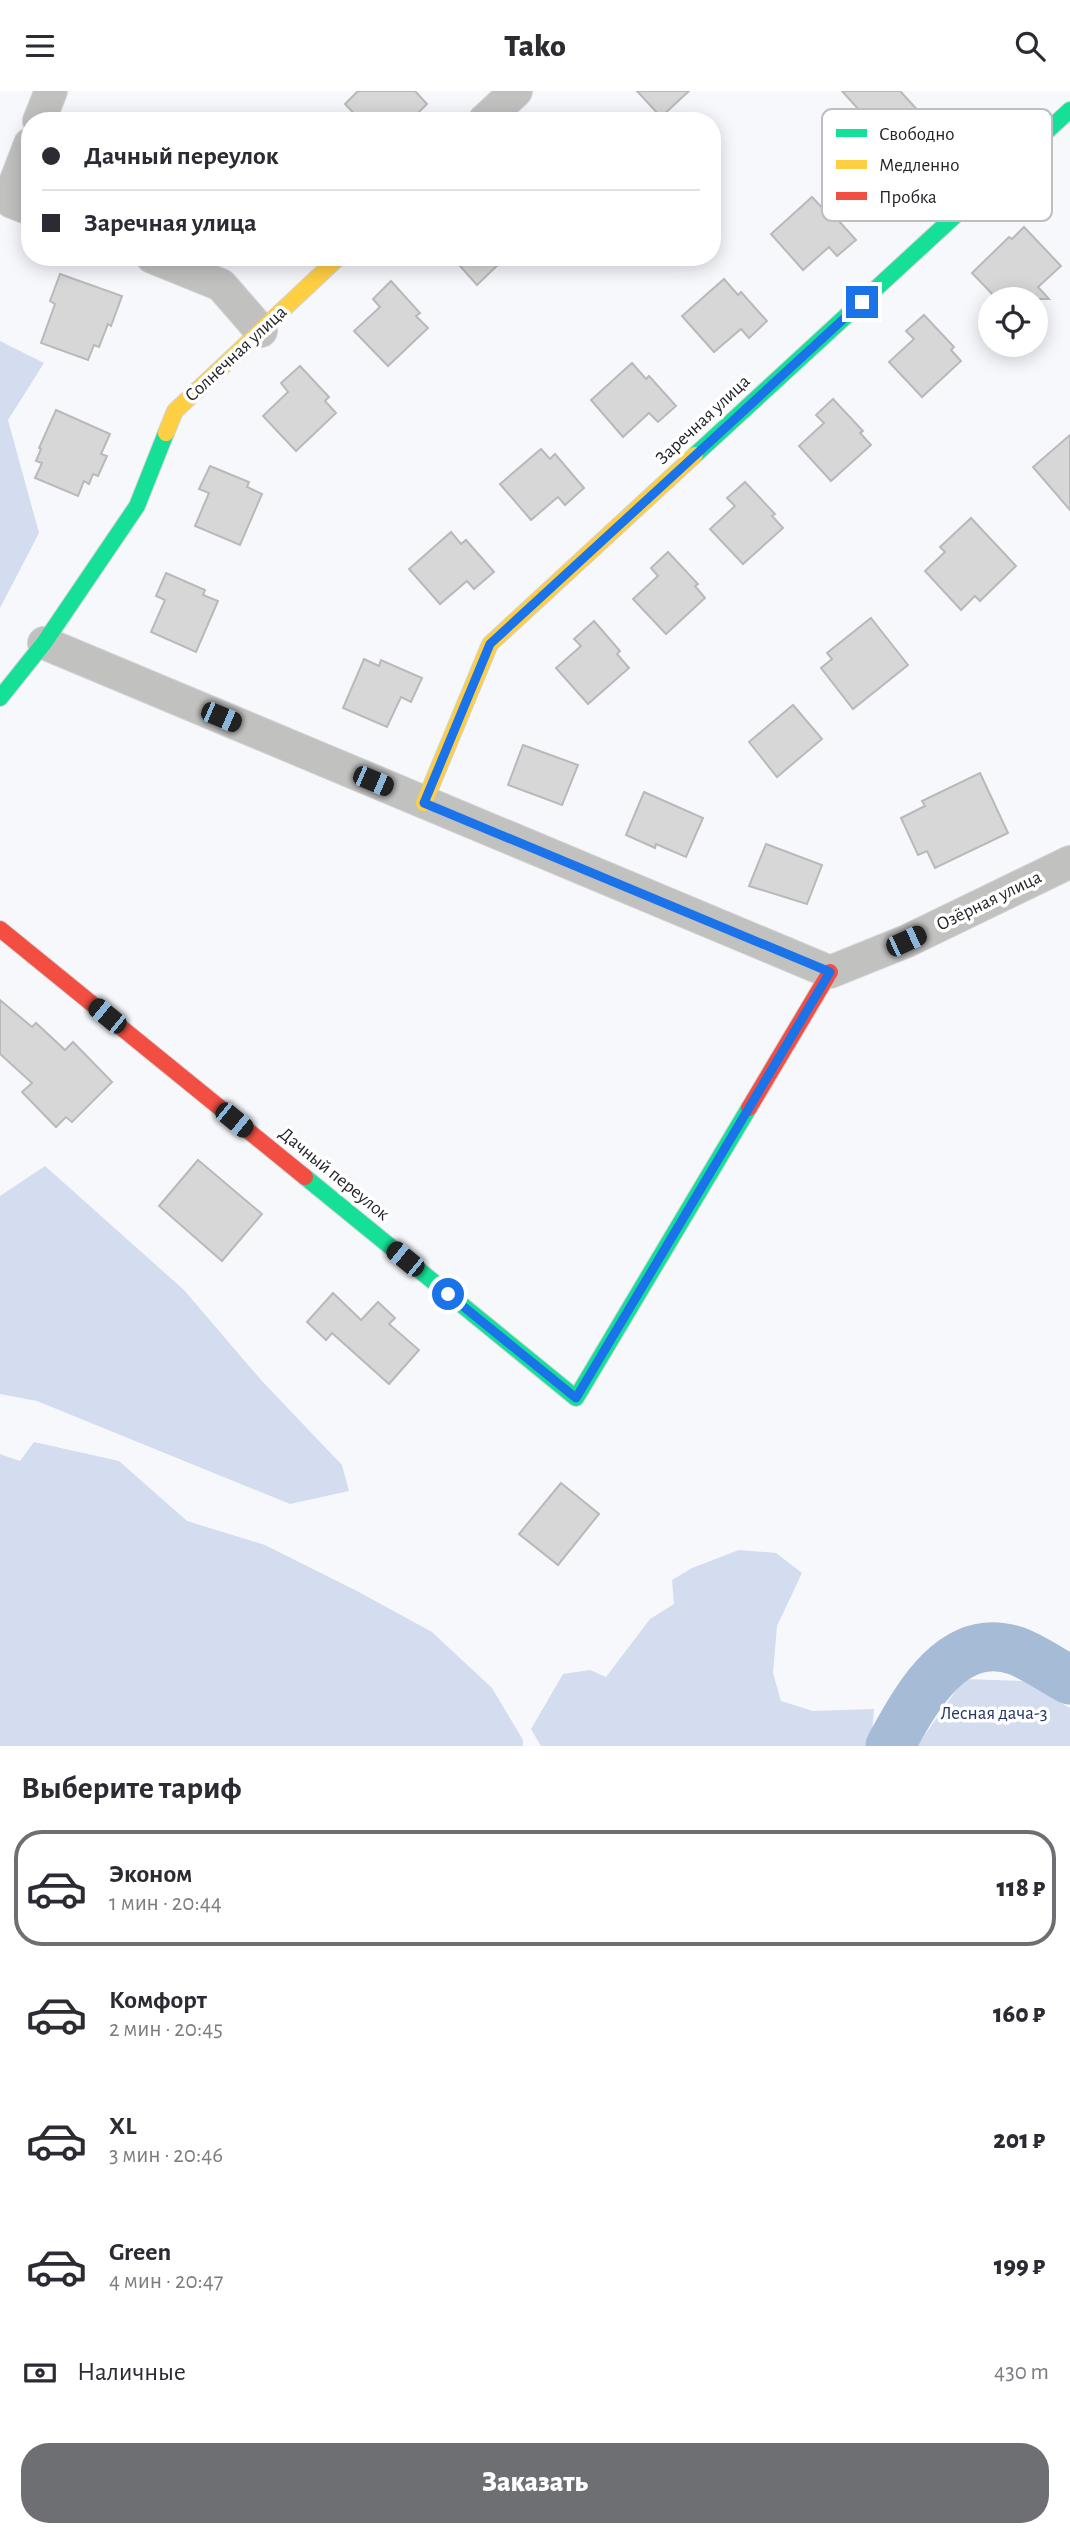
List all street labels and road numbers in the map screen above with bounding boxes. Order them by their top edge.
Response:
street label: Солнечная улица [181,302,291,406]
street label: Заречная улица [652,371,754,468]
street label: Озёрная улица [933,867,1045,935]
street label: Дачный переулок [275,1124,393,1224]

